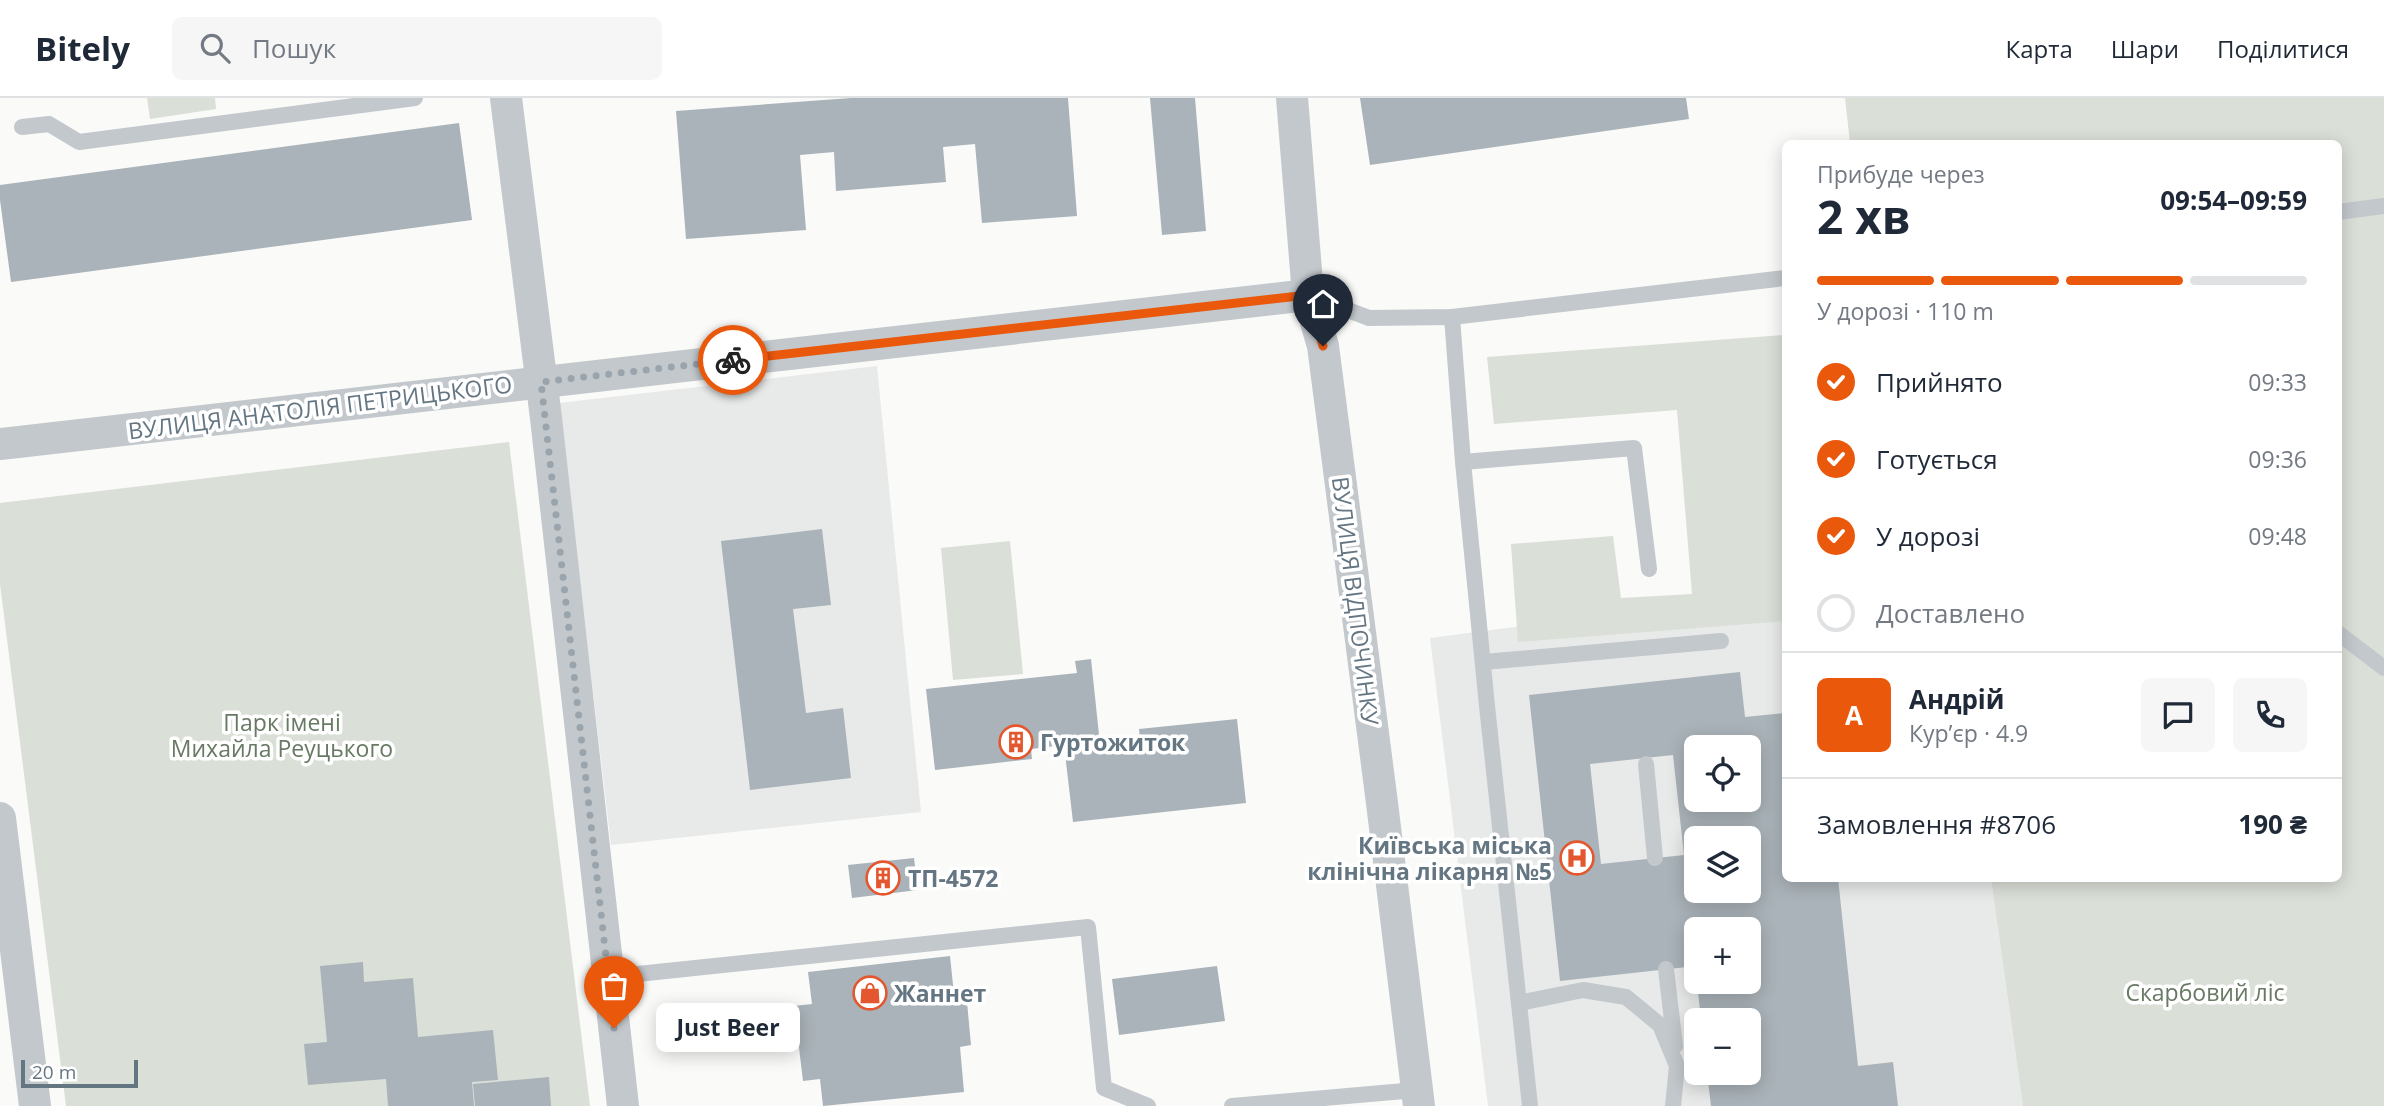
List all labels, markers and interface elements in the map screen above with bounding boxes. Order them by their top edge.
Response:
search box [172,17,662,80]
text: Bitely [35,26,130,71]
icon: search [196,29,234,67]
text: Пошук [252,30,336,66]
text: Карта [2006,32,2073,65]
text: Шари [2111,32,2179,65]
text: Поділитися [2217,32,2349,65]
text: Прибуде через [1817,158,1985,190]
text: 09:54–09:59 [2160,182,2307,218]
text: 2 хв [1817,185,1911,247]
pin [1293,274,1353,346]
icon: home [1304,285,1342,323]
text: У дорозі · 110 m [1817,295,1994,327]
courier [698,325,768,395]
icon: bike [714,341,752,379]
icon: check [1817,363,1855,401]
text: Прийнято [1876,364,2003,400]
text: 09:33 [2248,366,2307,398]
street label: ВУЛИЦЯ АНАТОЛІЯ ПЕТРИЦЬКОГО [126,368,514,446]
icon: check [1817,440,1855,478]
text: Готується [1876,441,1998,477]
text: 09:36 [2248,443,2307,475]
street label: ВУЛИЦЯ ВІДПОЧИНКУ [1325,475,1387,728]
icon: check [1817,517,1855,555]
text: У дорозі [1876,518,1980,554]
text: 09:48 [2248,520,2307,552]
text: Доставлено [1876,595,2025,631]
button: chat [2141,678,2215,752]
button: phone [2233,678,2307,752]
text: Андрій [1909,681,2005,717]
text: А [1845,697,1863,733]
park label: Парк імені Михайла Реуцького [171,706,393,764]
text: Кур’єр · 4.9 [1909,717,2028,749]
building icon: Гуртожиток [997,723,1035,761]
place label: Гуртожиток [1040,726,1186,758]
map controls [1684,735,1761,1085]
button: locate [1684,735,1761,812]
text: Замовлення #8706 [1817,806,2056,842]
text: 190 ₴ [2238,806,2307,842]
button: layers [1684,826,1761,903]
place label: Київська міська клінічна лікарня №5 [1307,829,1552,887]
hospital icon: Київська міська клінічна лікарня №5 [1558,839,1596,877]
building icon: ТП-4572 [864,859,902,897]
place label: ТП-4572 [908,862,998,894]
button: + [1684,917,1761,994]
pin [584,956,644,1028]
icon: bag [595,967,633,1005]
shop icon: Жаннет [851,974,889,1012]
park label: Скарбовий ліс [2125,976,2285,1008]
place label: Жаннет [894,977,987,1009]
callout: Just Beer [656,1004,800,1052]
button: − [1684,1008,1761,1085]
text: Just Beer [676,1011,780,1043]
scale bar [21,1057,138,1089]
text: 20 m [32,1059,76,1085]

